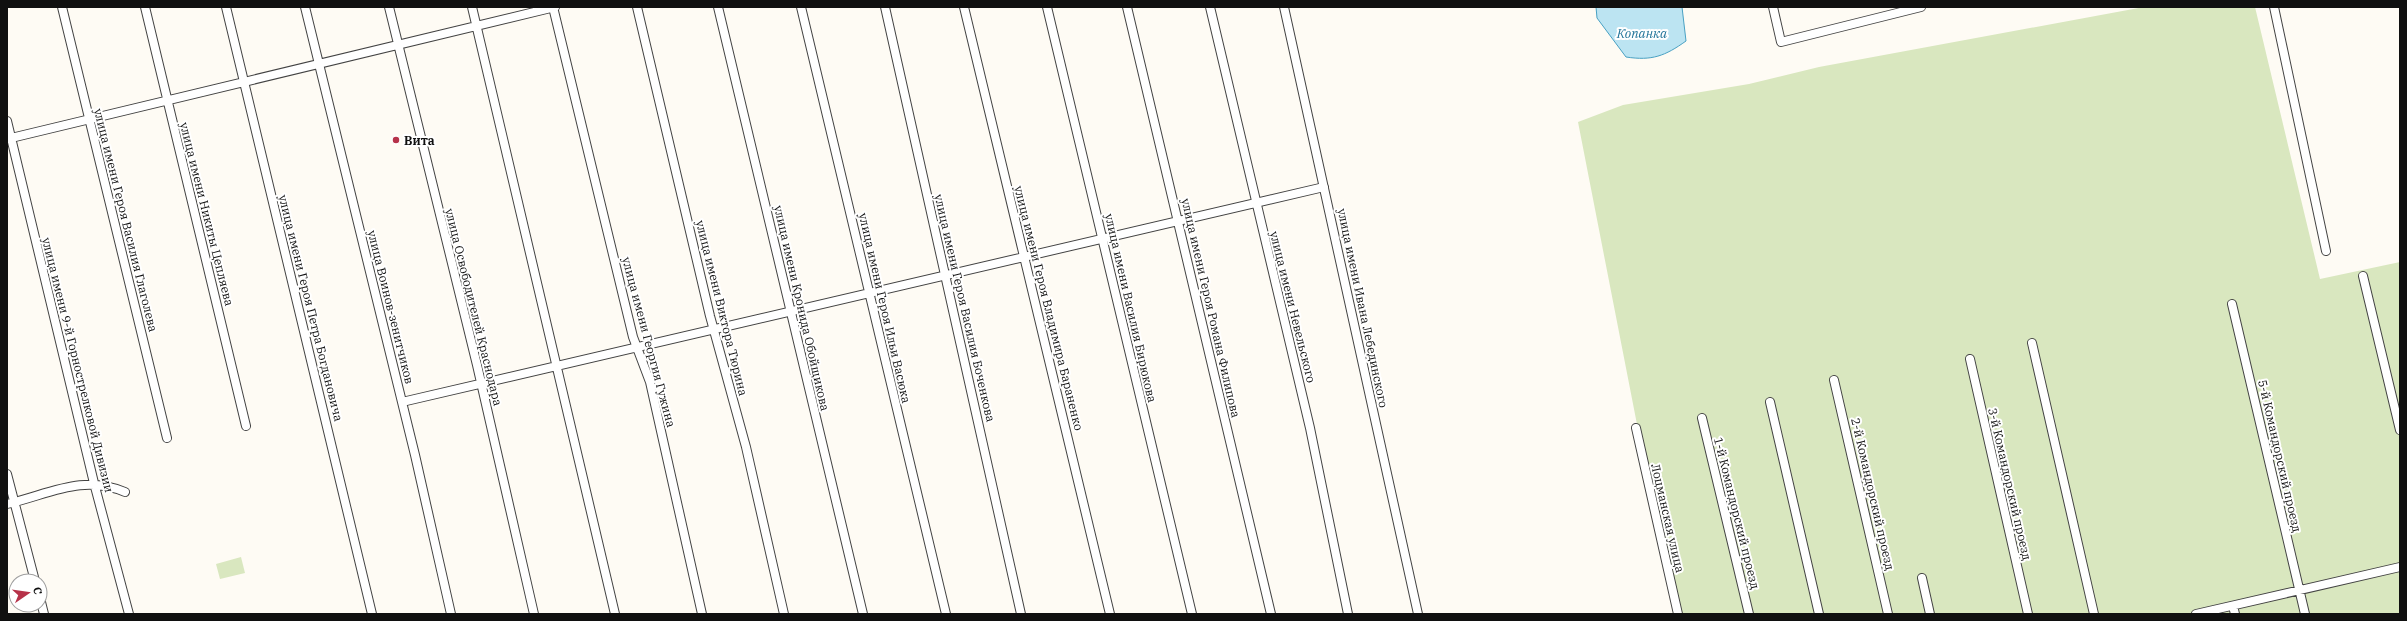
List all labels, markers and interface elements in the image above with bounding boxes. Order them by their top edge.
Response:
water label: Копанка [1616,25,1667,42]
street label: улица имени Героя Василия Глаголева [91,107,161,334]
street label: улица имени Никиты Цепляева [177,121,237,308]
place label: Вита [404,133,435,148]
marker: Вита [391,135,401,145]
street label: улица имени Героя Владимира Бараненко [1011,184,1087,432]
street label: улица имени Героя Петра Богдановича [276,193,347,423]
street label: улица имени Героя Василия Боченкова [931,193,999,424]
street label: улица имени Героя Романа Филипова [1178,197,1244,420]
street label: улица имени Кронида Обойщикова [771,204,833,413]
street label: улица Освободителей Краснодара [442,207,506,408]
street label: улица имени Ивана Лебединского [1335,207,1392,409]
street label: улица имени Героя Ильи Васюка [856,211,914,405]
street label: улица имени Василия Бирюкова [1102,212,1160,404]
street label: улица имени Виктора Тюрина [693,219,751,398]
street label: улица Воинов-зенитчиков [365,229,417,386]
street label: улица имени Невельского [1267,230,1319,385]
street label: улица имени 9-й Горнострелковой Дивизии [39,236,117,494]
street label: улица имени Георгия Гужина [619,255,679,429]
street label: 5-й Командорский проезд [2255,378,2305,534]
street label: 3-й Командорский проезд [1985,406,2035,562]
street label: 2-й Командорский проезд [1848,416,1898,572]
street label: 1-й Командорский проезд [1711,435,1763,591]
street label: Лоцманская улица [1648,462,1688,574]
north arrow [8,573,48,613]
text: С [30,586,45,596]

